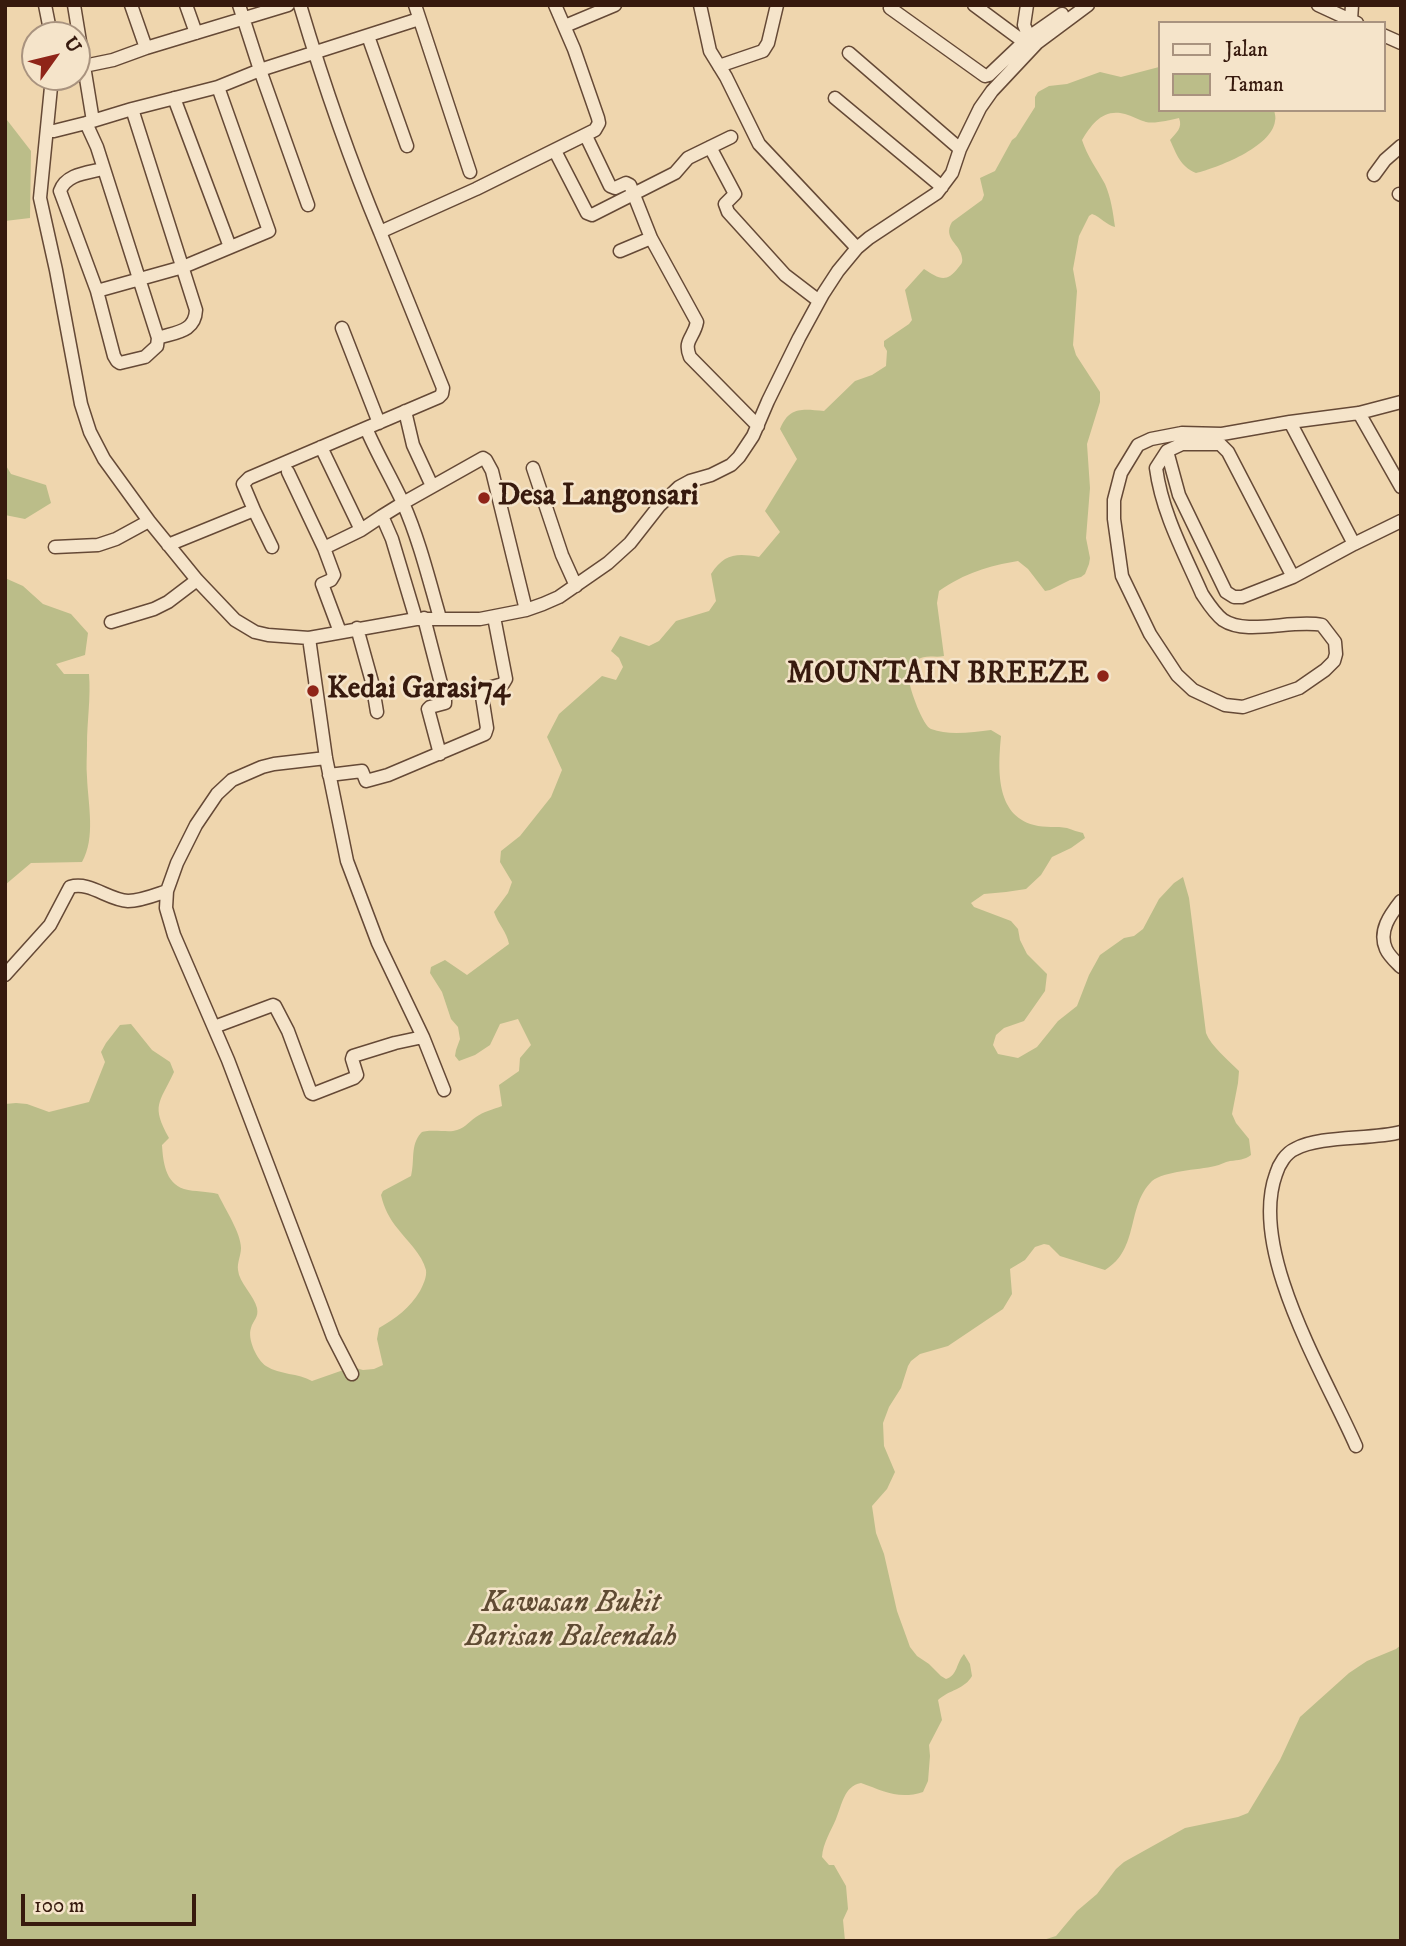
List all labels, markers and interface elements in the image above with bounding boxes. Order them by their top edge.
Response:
north arrow [21,21,91,91]
legend [1158,21,1385,112]
text: U [59,33,86,58]
text: Jalan [1225,37,1268,63]
text: Taman [1225,72,1284,98]
place label: Desa Langonsari [498,480,699,516]
marker: Desa Langonsari [476,490,492,506]
place label: MOUNTAIN BREEZE [787,658,1089,694]
marker: MOUNTAIN BREEZE [1095,668,1111,684]
place label: Kedai Garasi74 [327,673,510,709]
marker: Kedai Garasi74 [305,683,321,699]
park label: Kawasan Bukit Barisan Baleendah [465,1587,677,1658]
scale bar [24,1880,200,1924]
text: 100 m [34,1893,85,1919]

